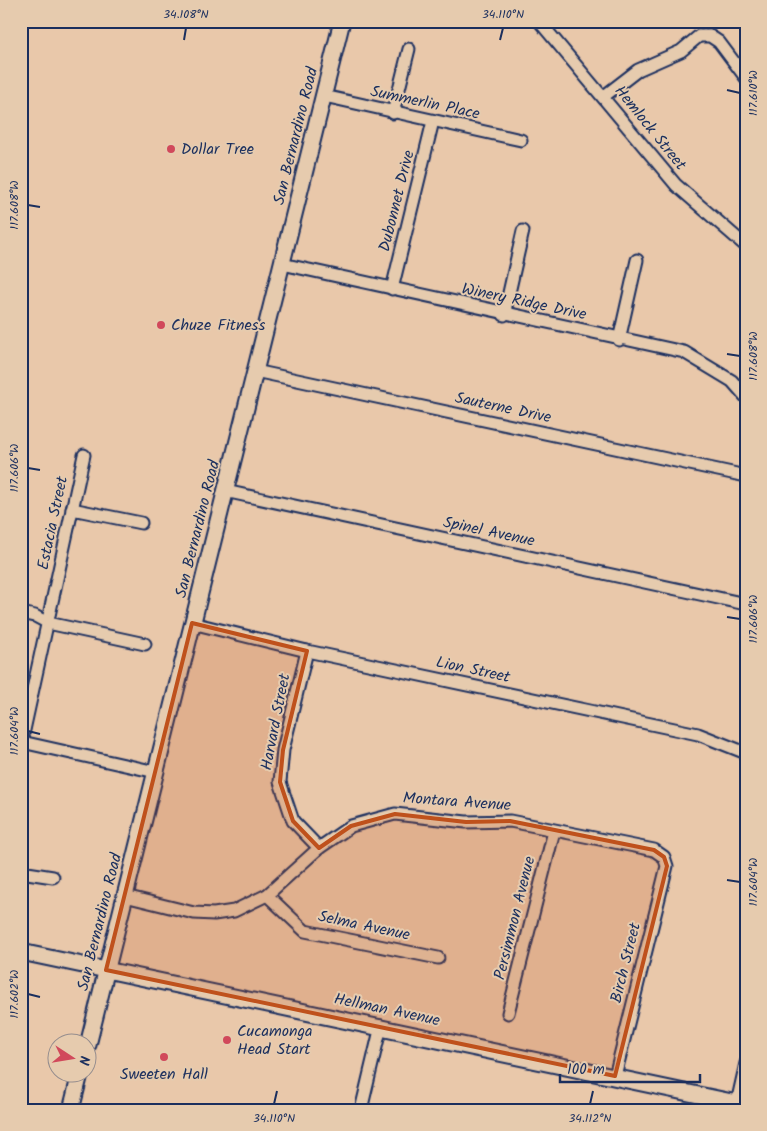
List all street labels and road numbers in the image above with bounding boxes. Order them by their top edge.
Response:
street label: San Bernardino Road [267,64,325,207]
street label: Summerlin Place [368,79,482,127]
street label: Hemlock Street [608,80,693,177]
street label: Dubonnet Drive [372,148,422,254]
street label: Winery Ridge Drive [459,277,589,327]
street label: Sauterne Drive [453,386,553,430]
street label: San Bernardino Road [169,457,227,600]
street label: Estacia Street [31,473,75,572]
street label: Spinel Avenue [441,510,537,554]
street label: Lion Street [434,650,513,690]
street label: Harvard Street [254,671,298,773]
street label: Montara Avenue [402,786,512,818]
street label: San Bernardino Road [71,850,129,993]
street label: Persimmon Avenue [488,854,542,982]
street label: Selma Avenue [316,904,412,948]
street label: Birch Street [604,919,648,1006]
street label: Hellman Avenue [332,987,442,1033]

